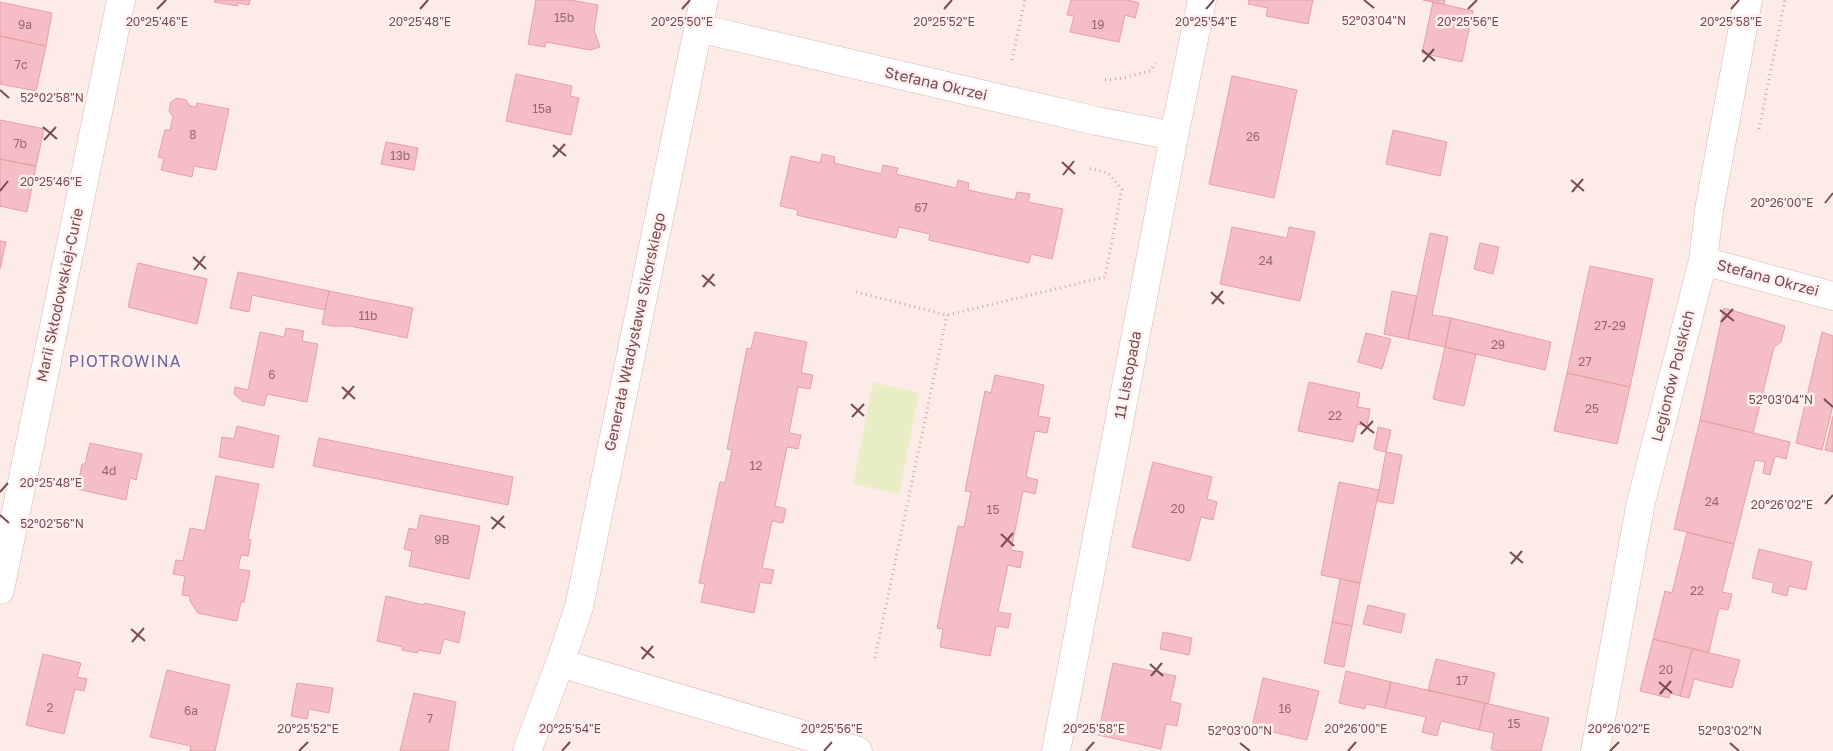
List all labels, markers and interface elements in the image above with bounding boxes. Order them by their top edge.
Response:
house number: 15b [554,10,574,25]
text: 52°03'04"N [1342,13,1406,28]
text: 20°25'46"E [126,14,188,29]
text: 20°25'48"E [389,14,451,29]
text: 20°25'50"E [651,14,713,29]
text: 20°25'52"E [913,14,975,29]
text: 20°25'54"E [1175,14,1237,29]
text: 20°25'56"E [1437,14,1499,29]
text: 20°25'58"E [1700,14,1762,29]
house number: 9a [18,17,32,32]
house number: 19 [1091,17,1105,32]
house number: 7c [15,57,28,72]
street label: Stefana Okrzei [883,62,989,104]
text: 52°02'58"N [20,90,84,105]
house number: 15a [532,101,552,116]
house number: 8 [189,127,197,142]
house number: 26 [1246,129,1260,144]
house number: 7b [13,136,27,151]
house number: 13b [390,148,410,163]
text: 20°25'46"E [20,174,82,189]
text: 20°26'00"E [1751,195,1813,210]
house number: 67 [914,200,928,215]
street label: Marii Skłodowskiej-Curie [32,206,86,384]
street label: Generała Władysława Sikorskiego [600,211,668,453]
house number: 24 [1259,253,1273,268]
street label: Stefana Okrzei [1715,255,1821,299]
house number: 11b [358,308,378,323]
street label: Legionów Polskich [1647,308,1697,443]
house number: 27-29 [1594,318,1626,333]
street label: 11 Listopada [1110,329,1144,420]
house number: 29 [1491,337,1505,352]
district label: PIOTROWINA [69,351,181,371]
house number: 27 [1578,354,1592,369]
house number: 6 [268,367,276,382]
text: 52°03'04"N [1749,392,1813,407]
house number: 25 [1585,401,1599,416]
house number: 22 [1328,408,1342,423]
house number: 12 [750,458,762,473]
house number: 4d [102,463,116,478]
text: 20°25'48"E [20,475,82,490]
house number: 24 [1705,494,1719,509]
text: 20°26'02"E [1751,497,1813,512]
house number: 20 [1171,501,1185,516]
house number: 15 [987,502,999,517]
text: 52°02'56"N [20,516,84,531]
house number: 9B [434,532,450,547]
house number: 22 [1690,583,1704,598]
house number: 20 [1659,662,1673,677]
house number: 17 [1456,673,1468,688]
house number: 2 [47,700,54,715]
house number: 16 [1278,701,1292,716]
house number: 6a [184,703,198,718]
house number: 7 [427,711,433,726]
house number: 15 [1508,716,1520,731]
text: 20°25'52"E [277,721,339,736]
text: 20°25'54"E [539,721,601,736]
text: 20°25'56"E [801,721,863,736]
text: 20°25'58"E [1063,721,1125,736]
text: 20°26'00"E [1325,721,1387,736]
text: 20°26'02"E [1588,721,1650,736]
text: 52°03'00"N [1208,723,1272,738]
text: 52°03'02"N [1698,723,1762,738]

